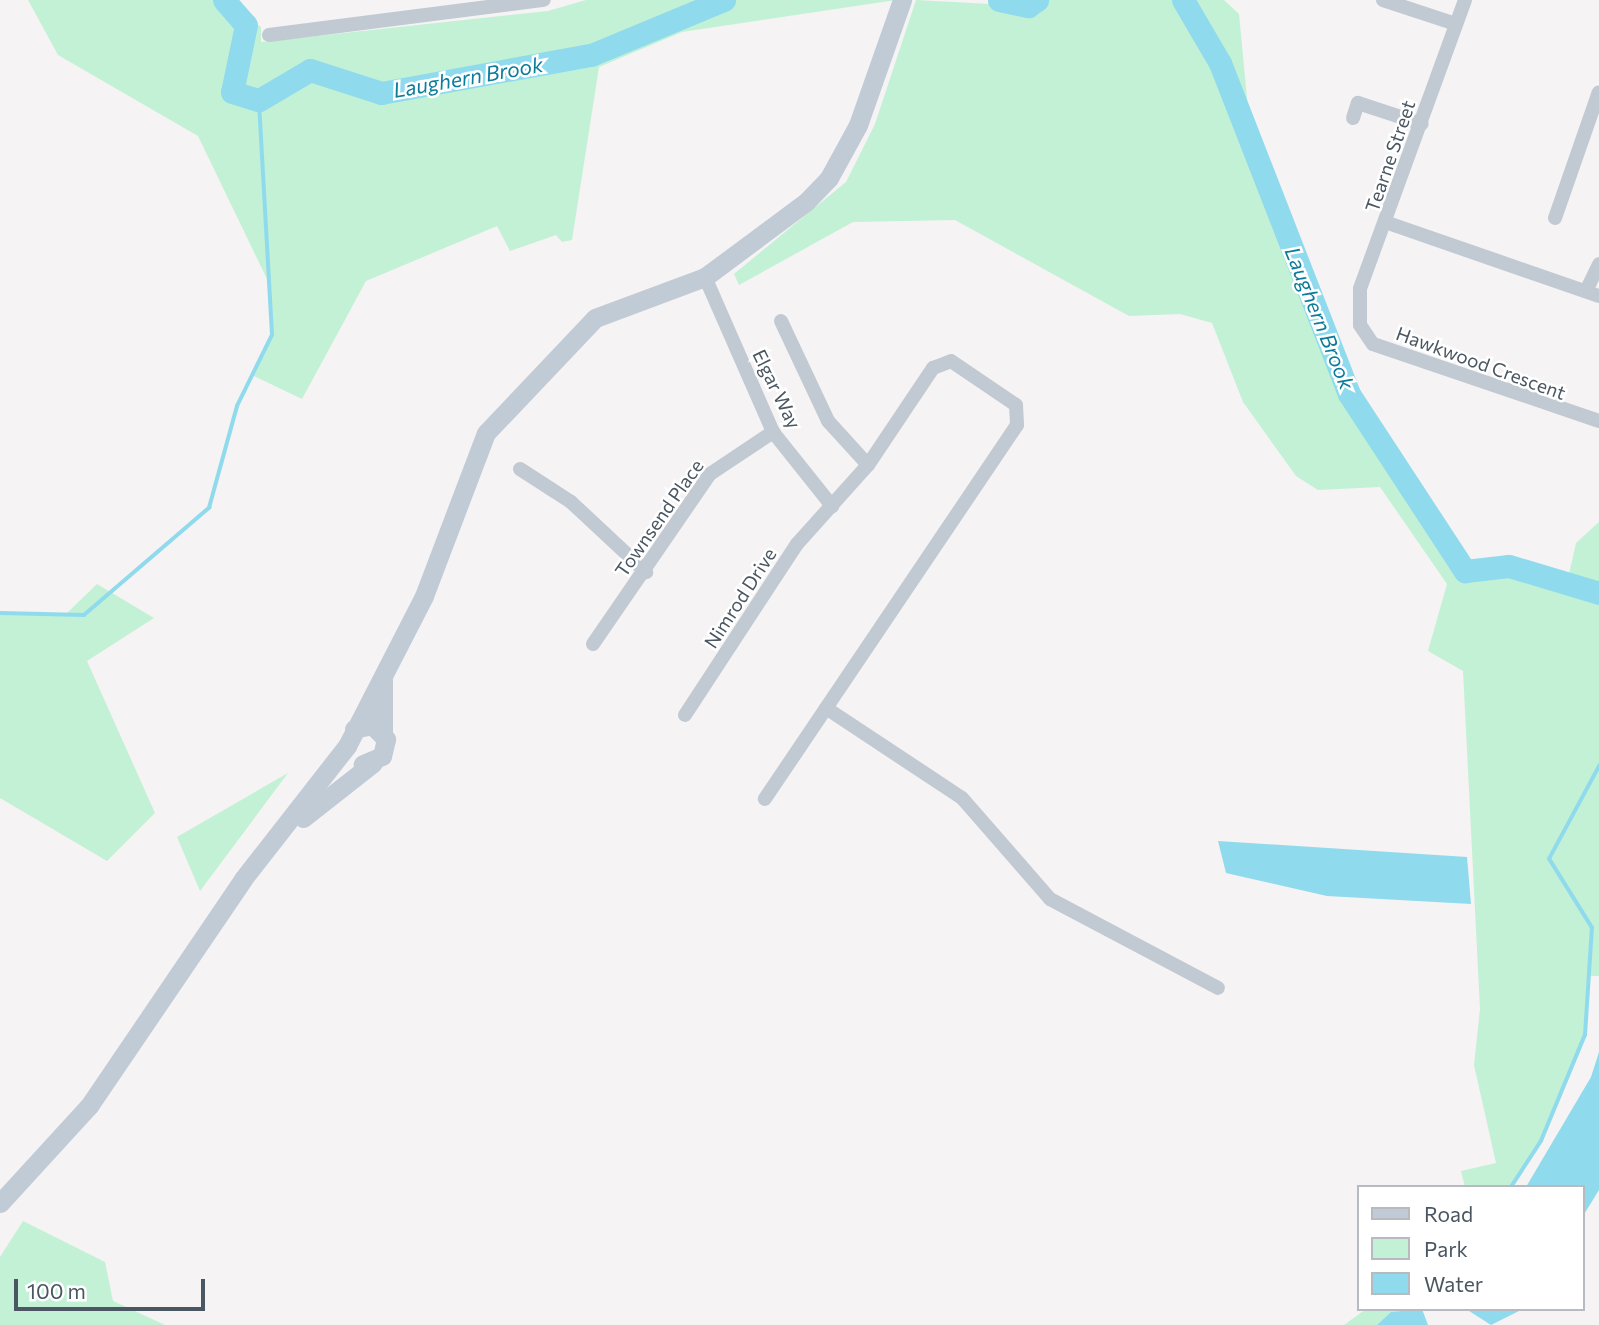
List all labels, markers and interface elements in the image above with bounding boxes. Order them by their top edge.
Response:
water label: Laughern Brook [391,51,545,103]
street label: Tearne Street [1360,97,1420,215]
water label: Laughern Brook [1280,243,1360,393]
street label: Hawkwood Crescent [1393,322,1569,404]
street label: Elgar Way [748,346,806,432]
street label: Townsend Place [610,455,708,581]
street label: Nimrod Drive [699,544,781,652]
legend [1358,1185,1585,1311]
text: Road [1424,1201,1473,1226]
text: Park [1424,1236,1468,1261]
scale bar [18,1266,208,1310]
text: Water [1424,1271,1483,1296]
text: 100 m [27,1278,86,1303]

